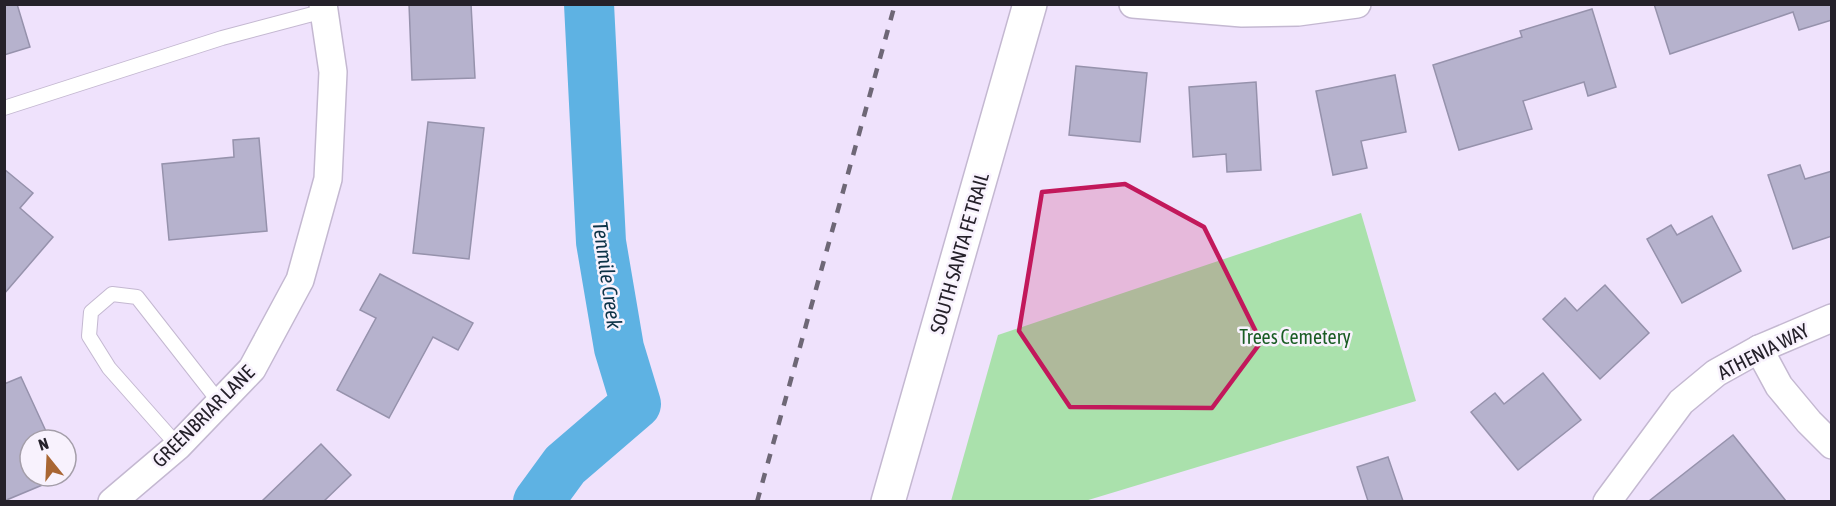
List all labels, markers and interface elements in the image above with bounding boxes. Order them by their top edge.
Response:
street label: SOUTH SANTA FE TRAIL [925,170,993,336]
water label: Tenmile Creek [589,220,628,331]
street label: ATHENIA WAY [1714,318,1812,384]
park label: Trees Cemetery [1239,325,1351,348]
street label: GREENBRIAR LANE [147,360,259,472]
north arrow [18,428,78,488]
text: N [36,434,51,454]

